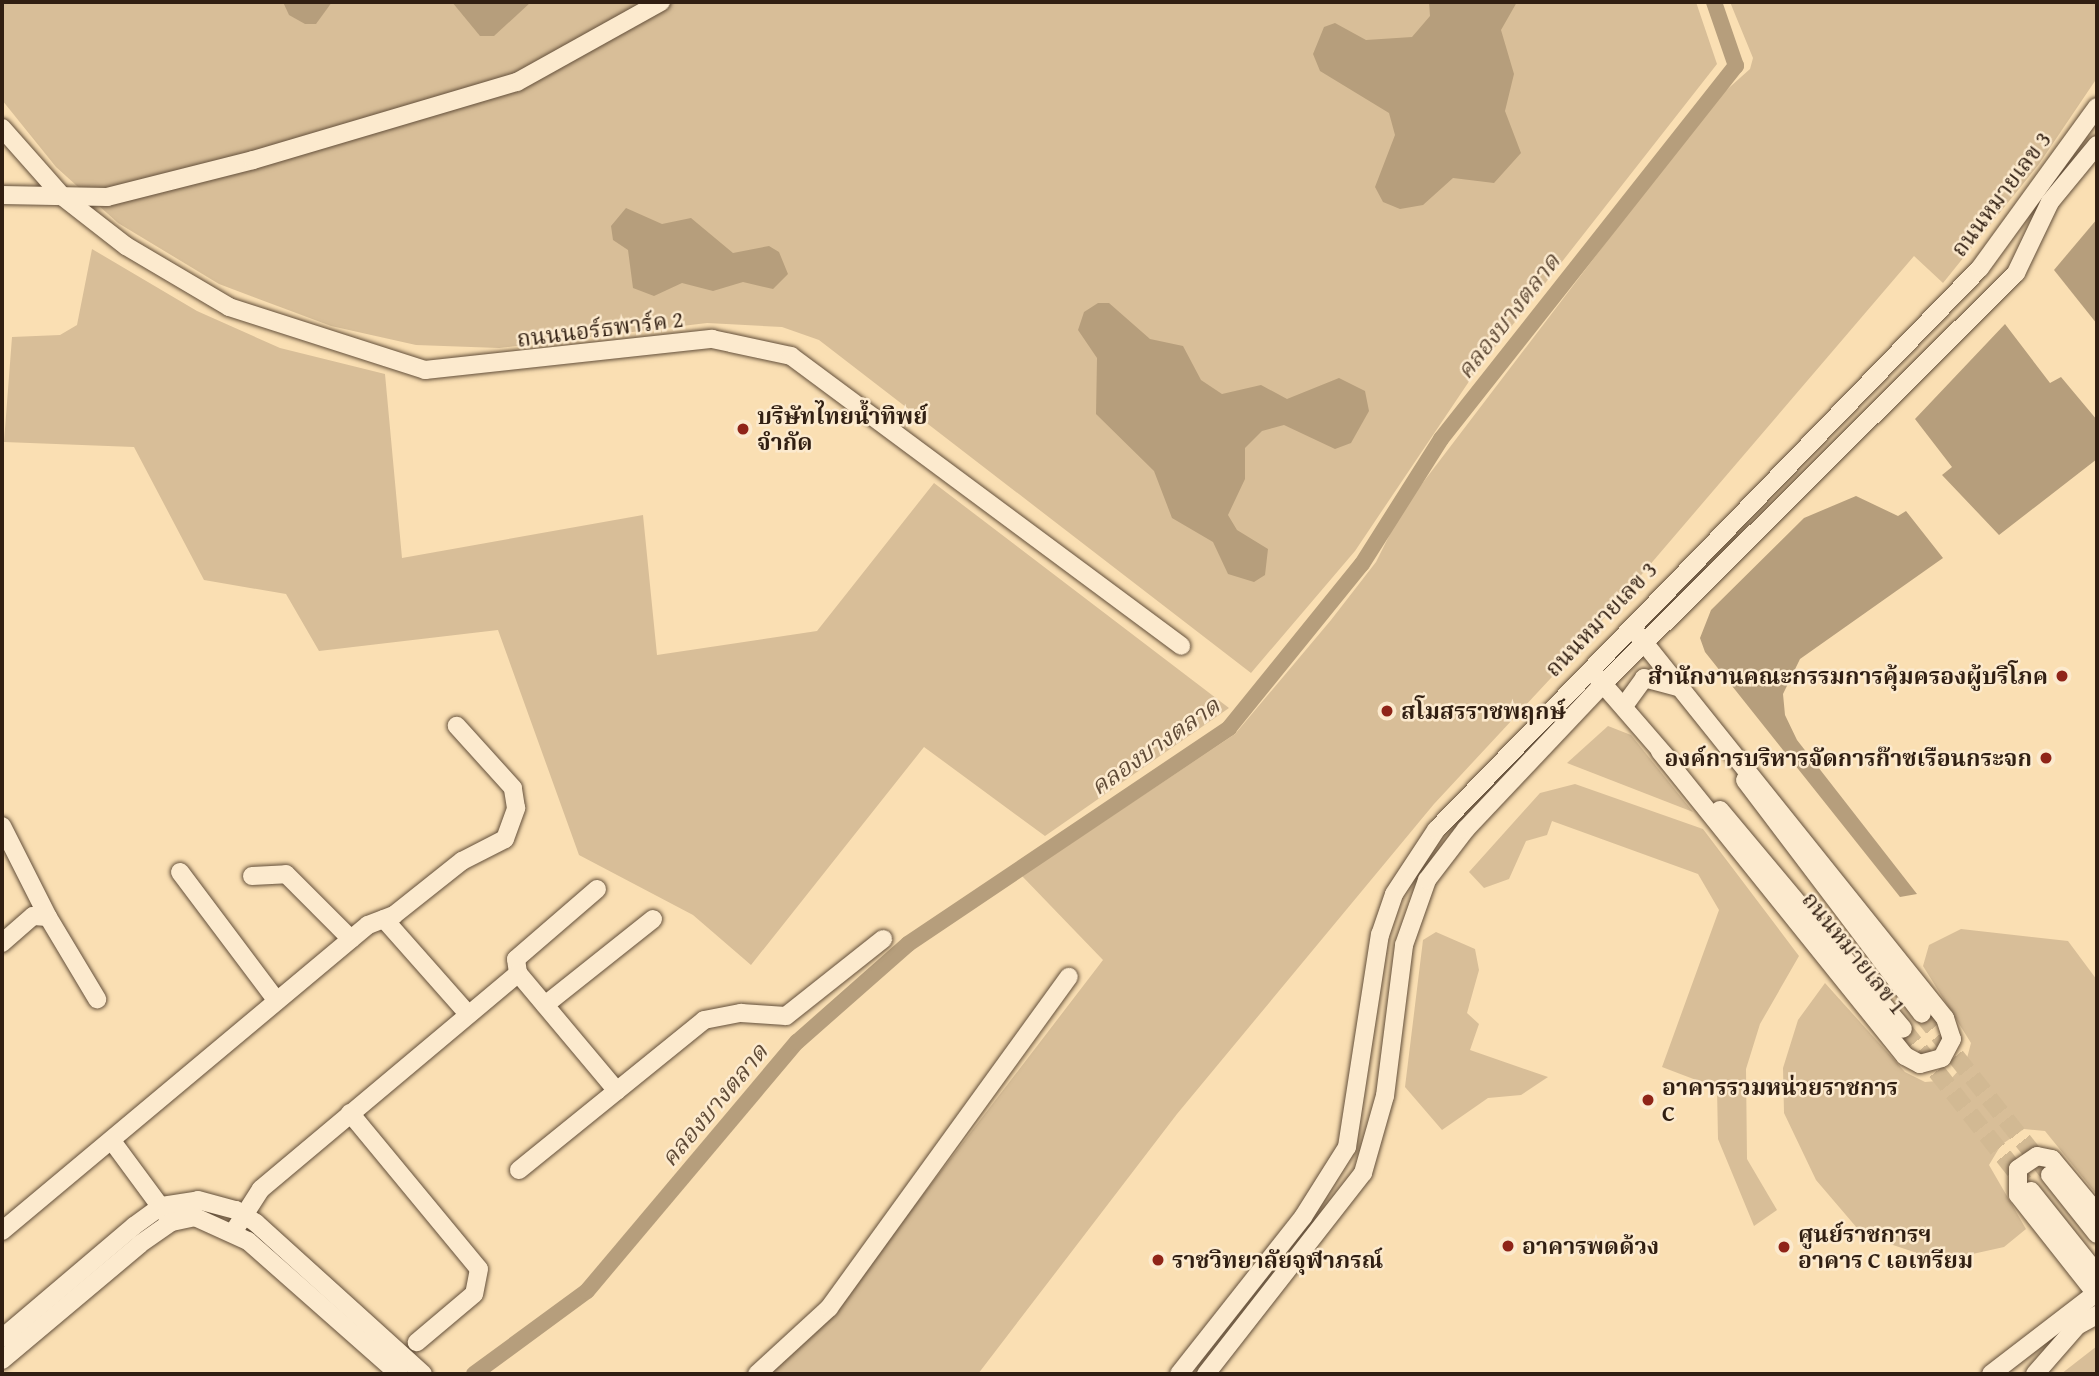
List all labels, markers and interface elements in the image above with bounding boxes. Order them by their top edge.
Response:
street label: ถนนหมายเลข 3 [1945,126,2057,262]
water label: คลองบางตลาด [1450,248,1566,384]
street label: ถนนนอร์ธพาร์ค 2 [515,305,685,353]
place label: บริษัทไทยน้ำทิพย์ จำกัด [757,402,927,456]
marker: บริษัทไทยน้ำทิพย์ จำกัด [735,421,751,437]
street label: ถนนหมายเลข 3 [1539,556,1663,682]
place label: สำนักงานคณะกรรมการคุ้มครองผู้บริโภค [1648,662,2048,690]
marker: สำนักงานคณะกรรมการคุ้มครองผู้บริโภค [2054,668,2070,684]
water label: คลองบางตลาด [1085,691,1225,801]
place label: สโมสรราชพฤกษ์ [1401,697,1566,725]
marker: สโมสรราชพฤกษ์ [1379,703,1395,719]
place label: องค์การบริหารจัดการก๊าซเรือนกระจก [1664,744,2032,772]
marker: องค์การบริหารจัดการก๊าซเรือนกระจก [2038,750,2054,766]
street label: ถนนหมายเลข 1 [1796,886,1912,1020]
water label: คลองบางตลาด [654,1038,774,1172]
place label: อาคารรวมหน่วยราชการ C [1662,1073,1898,1127]
marker: อาคารรวมหน่วยราชการ C [1640,1092,1656,1108]
place label: ศูนย์ราชการฯ อาคาร C เอเทรียม [1798,1220,1973,1274]
place label: อาคารพดด้วง [1522,1232,1659,1260]
marker: อาคารพดด้วง [1500,1238,1516,1254]
marker: ศูนย์ราชการฯ อาคาร C เอเทรียม [1776,1239,1792,1255]
place label: ราชวิทยาลัยจุฬาภรณ์ [1172,1246,1383,1274]
marker: ราชวิทยาลัยจุฬาภรณ์ [1150,1252,1166,1268]

